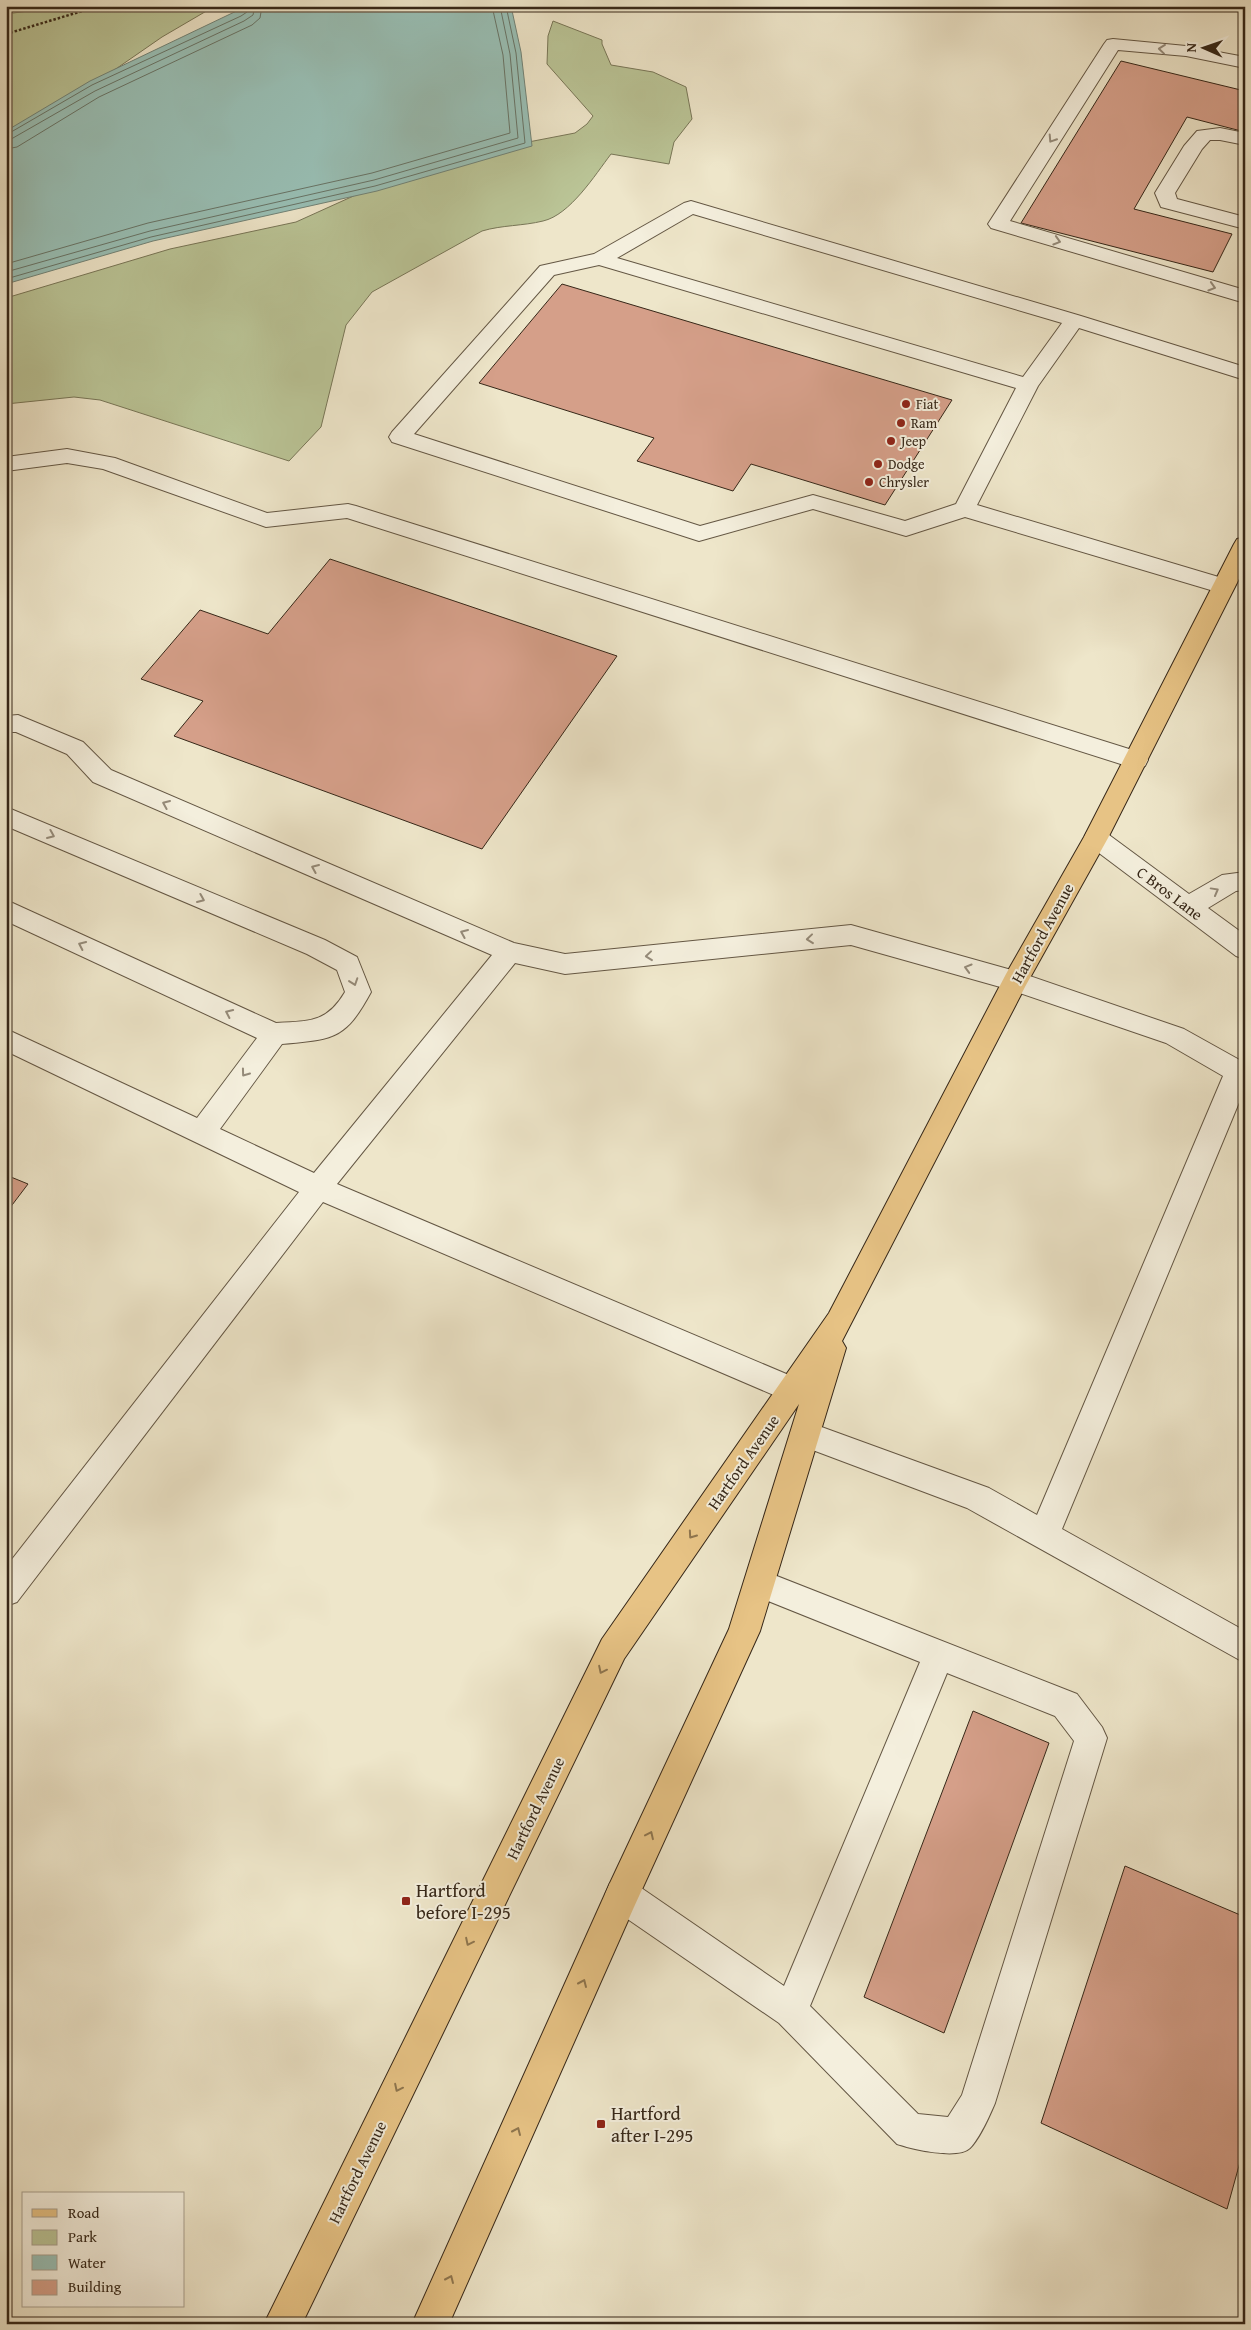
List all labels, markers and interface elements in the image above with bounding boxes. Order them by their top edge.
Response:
north arrow [1178,22,1228,72]
text: N [1181,42,1201,53]
one-way arrow [1158,44,1166,55]
one-way arrow [1049,133,1058,143]
one-way arrow [1052,236,1060,246]
one-way arrow [1208,282,1216,292]
place label: Fiat [916,394,938,414]
marker: Fiat [900,398,912,410]
place label: Ram [911,413,938,433]
marker: Ram [895,417,907,429]
place label: Jeep [899,431,927,451]
marker: Jeep [885,435,897,447]
place label: Dodge [888,454,925,474]
marker: Dodge [872,458,884,470]
place label: Chrysler [879,472,929,492]
marker: Chrysler [863,476,875,488]
one-way arrow [162,799,171,810]
one-way arrow [46,829,55,840]
street label: C Bros Lane [1132,860,1208,926]
one-way arrow [311,864,320,875]
street label: Hartford Avenue [1005,878,1079,988]
one-way arrow [1210,887,1219,897]
one-way arrow [196,892,205,903]
one-way arrow [460,928,469,939]
one-way arrow [806,933,814,944]
one-way arrow [78,941,87,951]
one-way arrow [644,950,652,961]
one-way arrow [965,963,973,973]
one-way arrow [348,977,358,985]
one-way arrow [225,1009,234,1019]
one-way arrow [242,1067,251,1077]
street label: Hartford Avenue [701,1409,785,1515]
one-way arrow [689,1529,698,1539]
one-way arrow [598,1665,609,1674]
street label: Hartford Avenue [500,1753,570,1863]
one-way arrow [644,1831,654,1840]
place label: Hartford before I-295 [416,1876,511,1926]
marker: Hartford before I-295 [400,1895,412,1907]
one-way arrow [465,1937,475,1946]
one-way arrow [577,1979,587,1988]
one-way arrow [394,2083,404,2092]
place label: Hartford after I-295 [611,2099,694,2149]
street label: Hartford Avenue [322,2117,392,2227]
marker: Hartford after I-295 [595,2118,607,2130]
one-way arrow [510,2127,521,2136]
legend [22,2192,185,2308]
text: Road [68,2202,99,2223]
text: Park [68,2226,97,2247]
text: Water [68,2252,106,2273]
one-way arrow [444,2275,454,2284]
text: Building [68,2276,122,2297]

